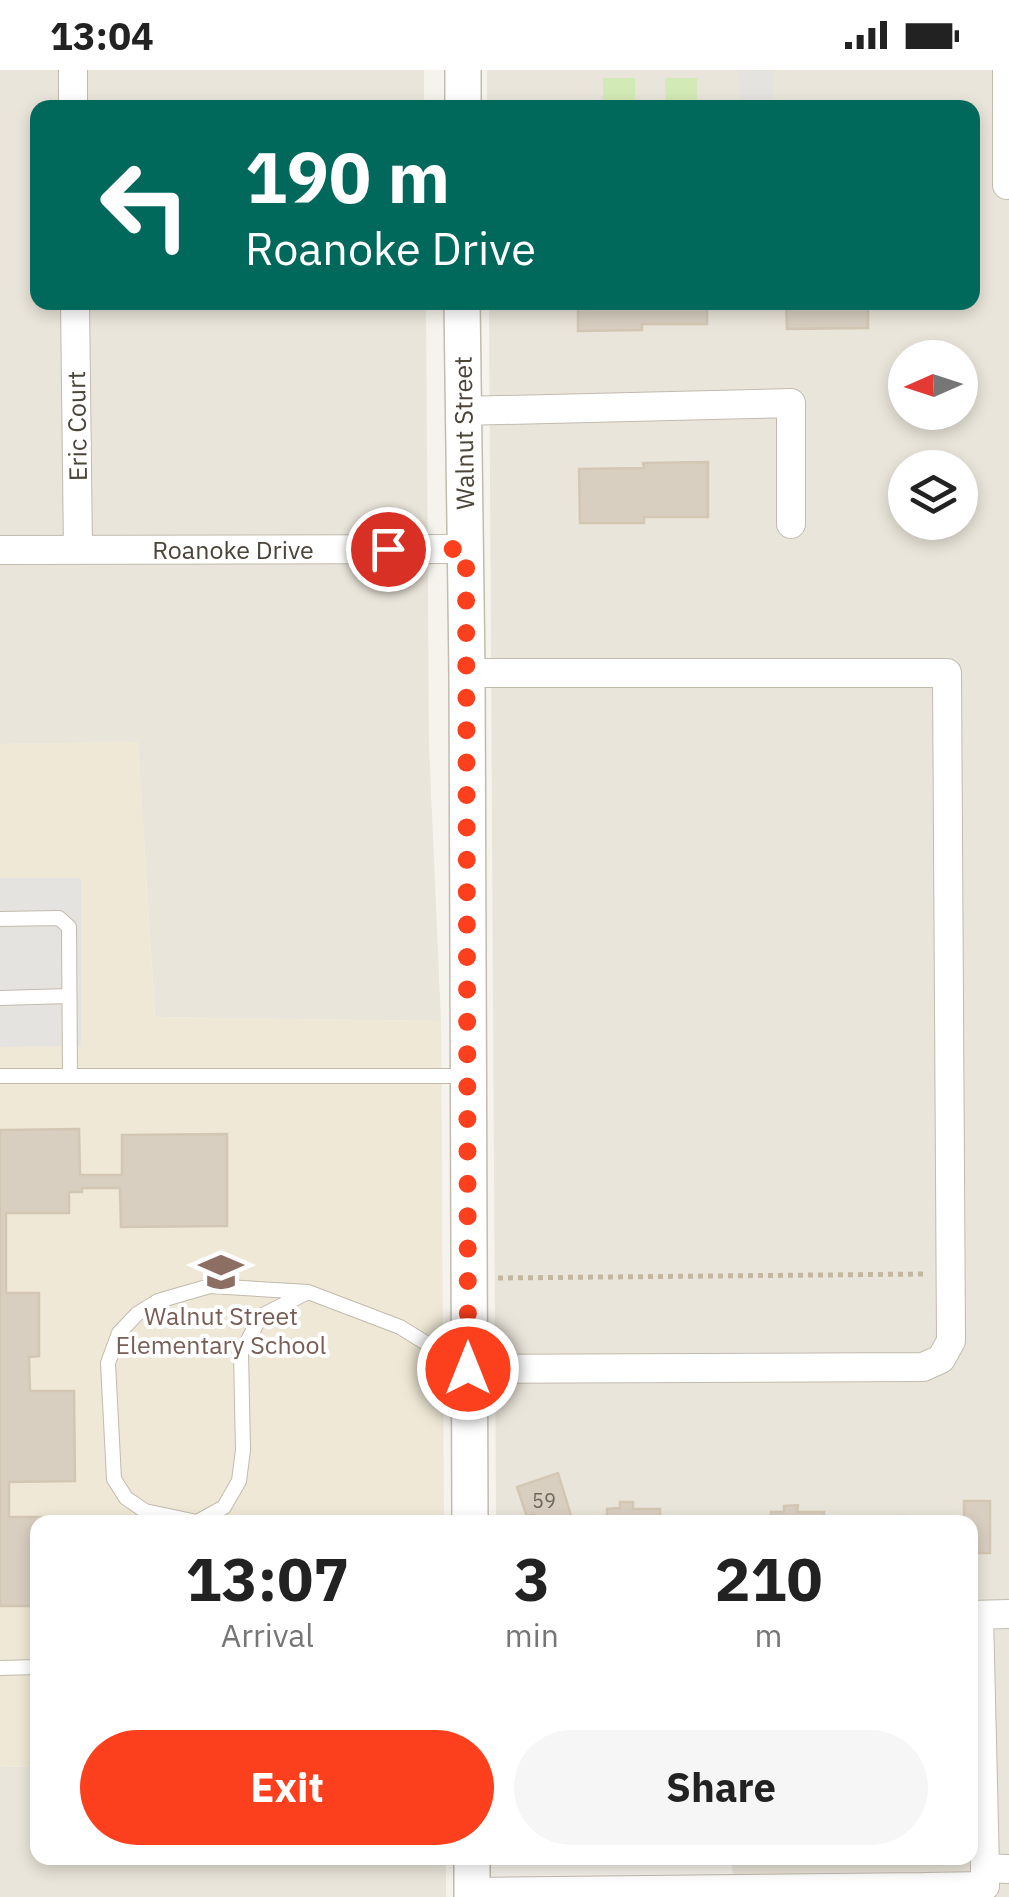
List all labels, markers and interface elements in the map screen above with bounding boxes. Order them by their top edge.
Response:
text: 13:04 [50,11,154,60]
text: 190 m [245,131,450,222]
icon: left [80,140,210,270]
text: Roanoke Drive [245,219,536,277]
north arrow [888,340,978,430]
map controls [888,340,978,540]
street label: Walnut Street [446,356,481,510]
street label: Eric Court [59,371,94,481]
button: layers [888,450,978,540]
pin [346,507,431,592]
icon: arrive [361,522,416,577]
street label: Roanoke Drive [152,533,314,566]
school or university icon: Walnut Street Elementary School [197,1248,245,1296]
place label: Walnut Street Elementary School [116,1299,327,1361]
position arrow [416,1317,520,1421]
house number: 59 [532,1487,556,1514]
text: 13:07 [186,1539,349,1618]
text: 3 [514,1539,550,1618]
text: 210 [714,1539,822,1618]
text: Arrival [221,1614,314,1656]
text: min [505,1614,559,1656]
text: m [755,1614,782,1656]
button: Exit [80,1730,494,1845]
button: Share [514,1730,928,1845]

